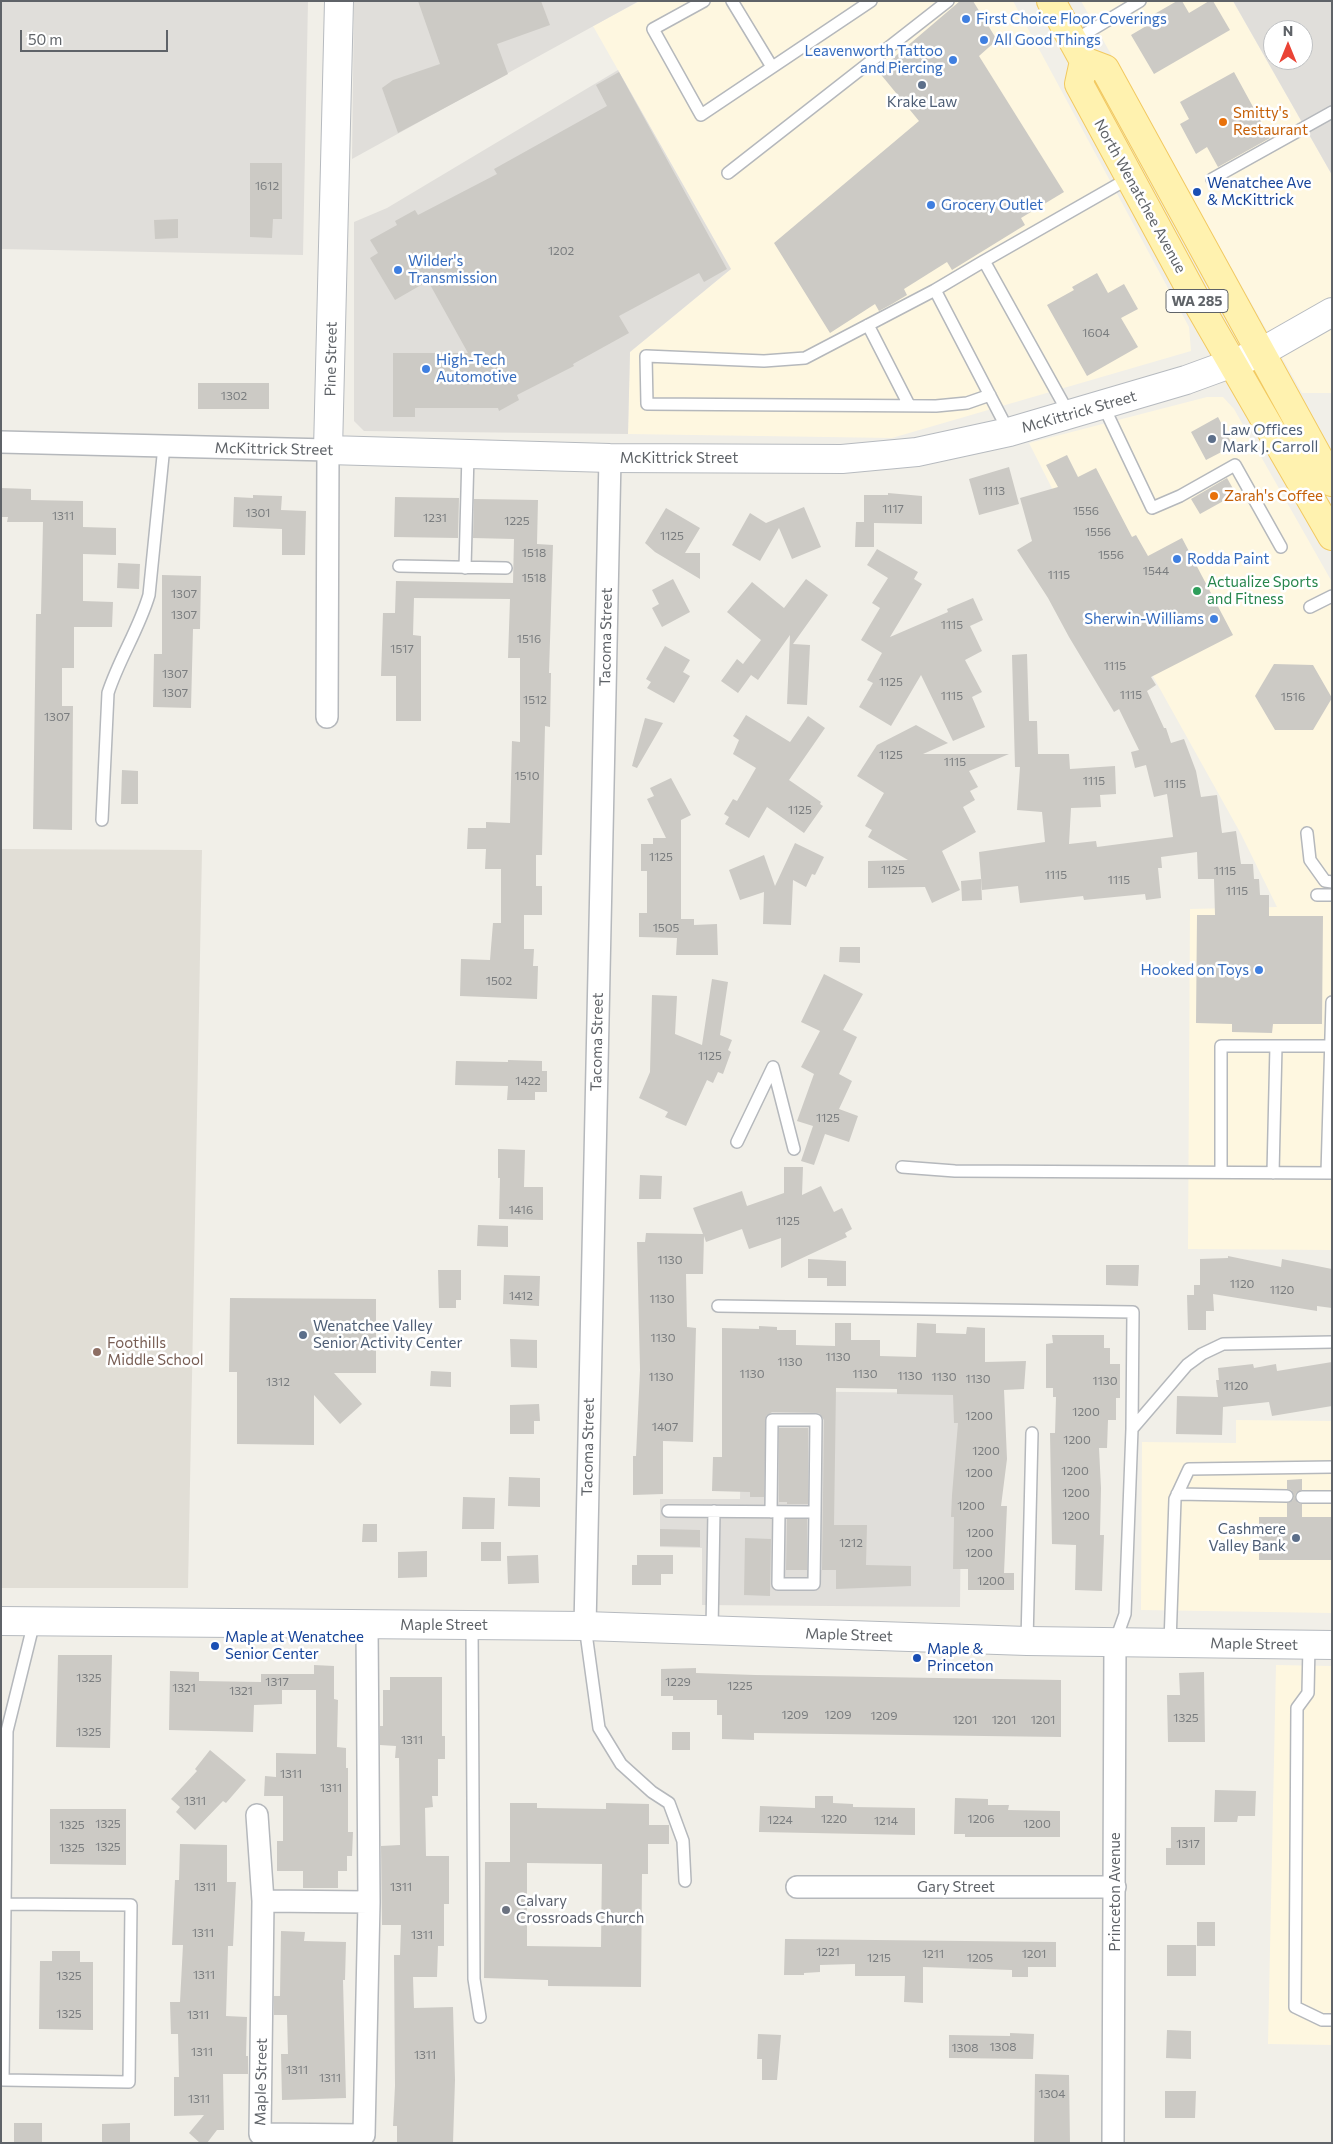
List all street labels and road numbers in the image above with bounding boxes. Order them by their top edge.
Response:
street label: North Wenatchee Avenue [1090,116,1190,276]
road number: WA 285 [1166,290,1228,312]
street label: Pine Street [321,321,341,397]
street label: McKittrick Street [1020,387,1138,437]
street label: McKittrick Street [215,439,333,459]
street label: McKittrick Street [620,449,738,467]
street label: Tacoma Street [596,587,616,687]
street label: Tacoma Street [587,992,607,1092]
street label: Tacoma Street [578,1397,598,1497]
street label: Maple Street [400,1616,488,1634]
street label: Maple Street [805,1624,893,1646]
street label: Maple Street [1210,1634,1298,1654]
street label: Princeton Avenue [1106,1832,1124,1952]
street label: Gary Street [917,1878,995,1896]
street label: Maple Street [251,2038,271,2126]

